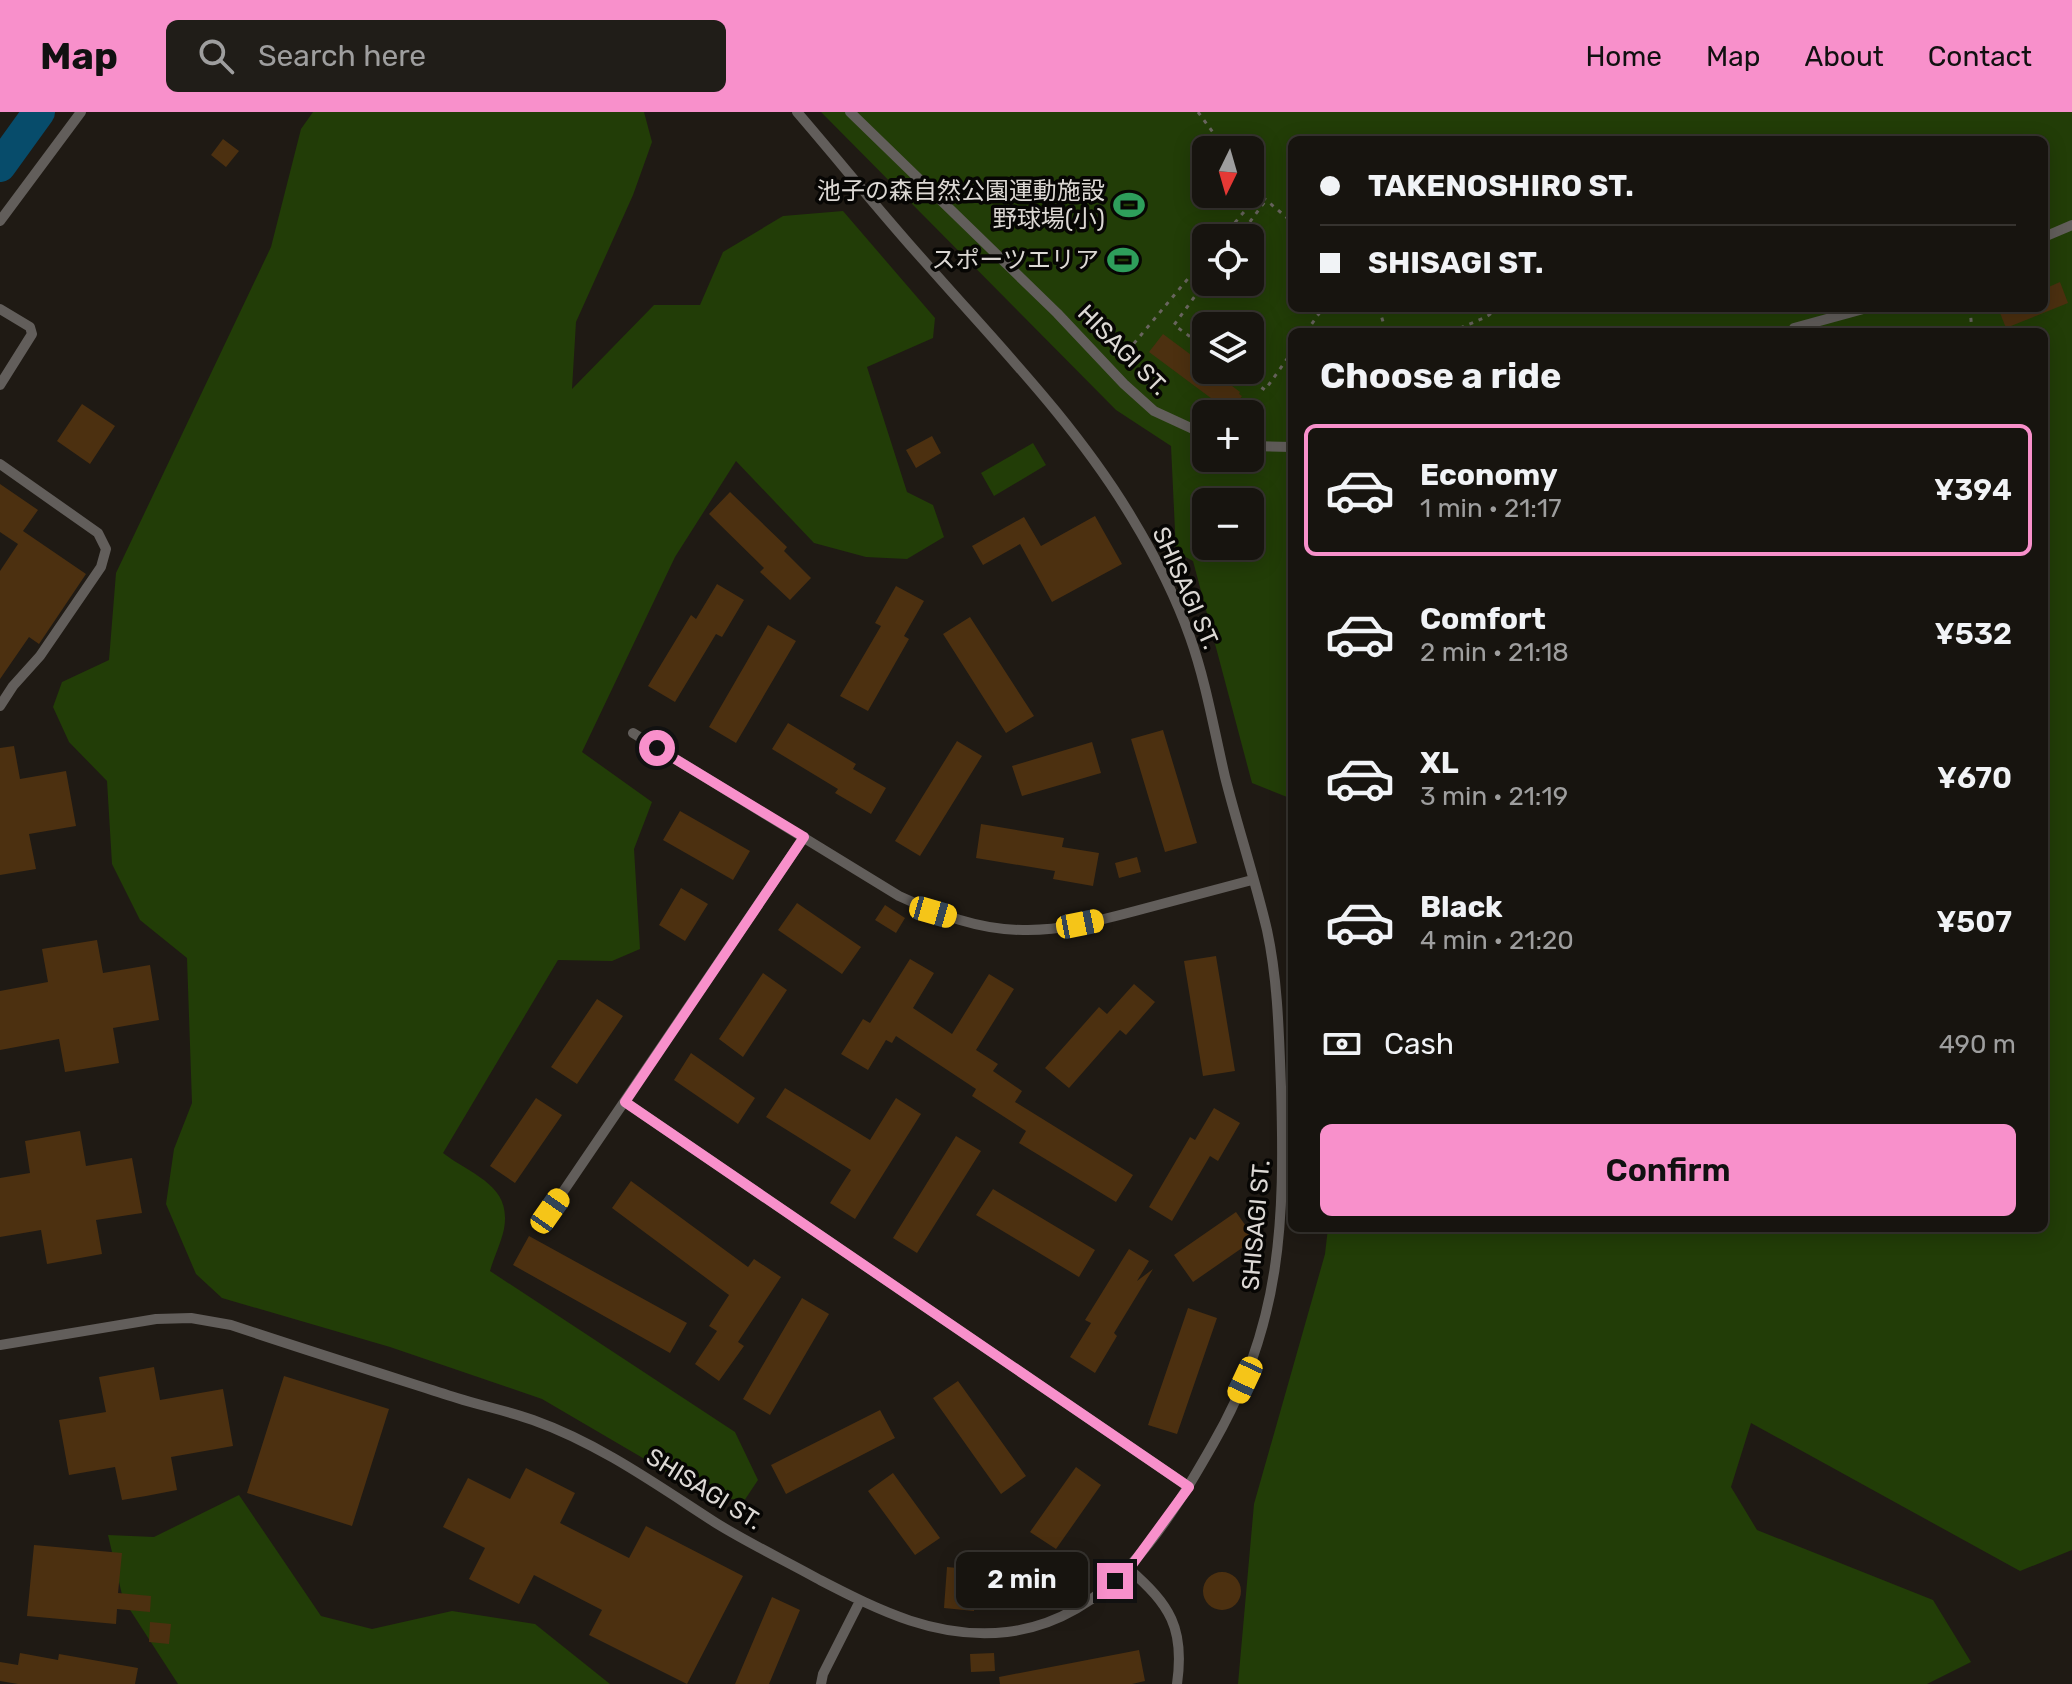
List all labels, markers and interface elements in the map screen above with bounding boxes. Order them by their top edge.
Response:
search box [166,20,726,92]
text: Map [40,33,118,79]
icon: search [194,34,238,78]
text: Search here [258,38,426,74]
text: Home [1585,40,1662,73]
text: Map [1706,40,1760,73]
text: About [1804,40,1884,73]
text: Contact [1928,40,2032,73]
north arrow [1192,136,1264,208]
map controls [1192,136,1264,560]
text: TAKENOSHIRO ST. [1368,168,1634,204]
place label: 池子の森自然公園運動施設 野球場(小) [817,177,1105,233]
sports icon: 池子の森自然公園運動施設 野球場(小) [1112,188,1146,222]
button: locate [1192,224,1264,296]
sports icon: スポーツエリア [1106,243,1140,277]
text: SHISAGI ST. [1368,245,1544,281]
place label: スポーツエリア [931,246,1099,274]
street label: HISAGI ST. [1072,299,1174,401]
button: layers [1192,312,1264,384]
text: Choose a ride [1320,354,1561,397]
button: + [1192,400,1264,472]
icon: car [1324,454,1396,526]
text: Economy [1420,457,1558,493]
text: ¥394 [1934,472,2012,508]
button: − [1192,488,1264,560]
text: 1 min · 21:17 [1420,493,1562,524]
street label: SHISAGI ST. [1147,522,1225,654]
icon: car [1324,598,1396,670]
text: Comfort [1420,601,1546,637]
text: ¥532 [1935,616,2012,652]
text: 2 min · 21:18 [1420,637,1569,668]
route start [639,730,675,766]
icon: car [1324,742,1396,814]
text: XL [1420,745,1459,781]
text: ¥670 [1937,760,2012,796]
text: 3 min · 21:19 [1420,781,1568,812]
icon: car [1324,886,1396,958]
text: Black [1420,889,1503,925]
car [907,894,959,930]
text: ¥507 [1936,904,2012,940]
car [1054,908,1106,940]
text: 4 min · 21:20 [1420,925,1574,956]
icon: cash [1320,1022,1364,1066]
text: Cash [1384,1026,1454,1062]
text: 490 m [1939,1029,2016,1060]
button: Confirm [1320,1124,2016,1216]
street label: SHISAGI ST. [1236,1159,1276,1291]
car [526,1184,574,1238]
car [1224,1353,1266,1407]
street label: SHISAGI ST. [641,1442,767,1536]
callout: 2 min [955,1553,1087,1609]
route end [1097,1563,1133,1599]
text: 2 min [987,1564,1057,1595]

